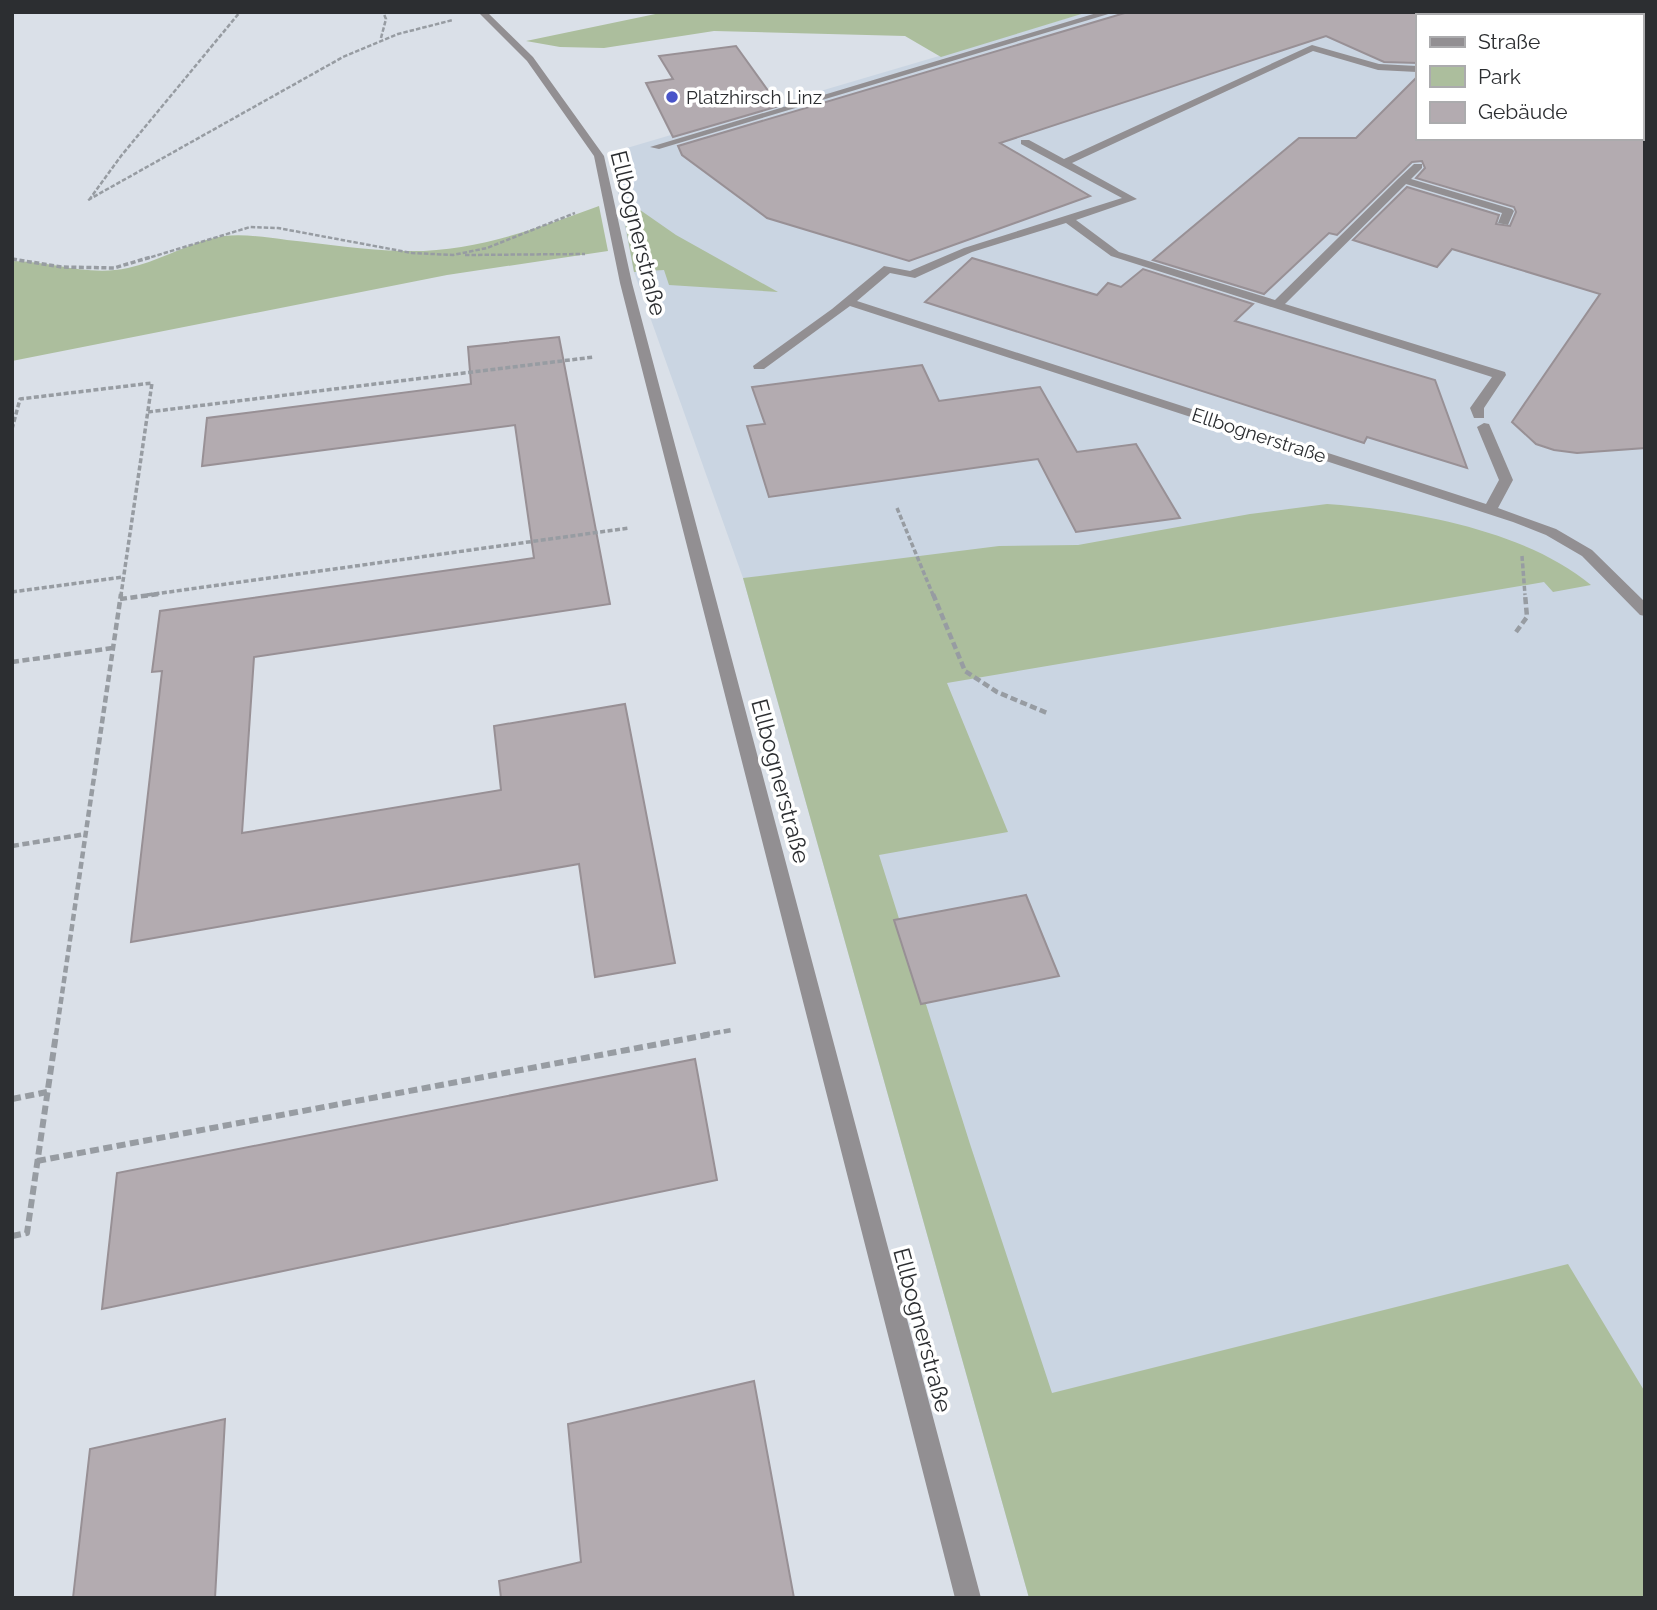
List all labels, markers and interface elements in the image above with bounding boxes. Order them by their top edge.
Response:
legend [1416,14,1643,140]
text: Straße [1478,29,1540,54]
text: Park [1478,64,1521,89]
place label: Platzhirsch Linz [686,86,822,108]
marker: Platzhirsch Linz [664,89,680,105]
text: Gebäude [1478,99,1568,124]
street label: Ellbognerstraße [605,148,673,318]
street label: Ellbognerstraße [1189,403,1329,467]
street label: Ellbognerstraße [746,696,816,866]
street label: Ellbognerstraße [888,1245,958,1415]

